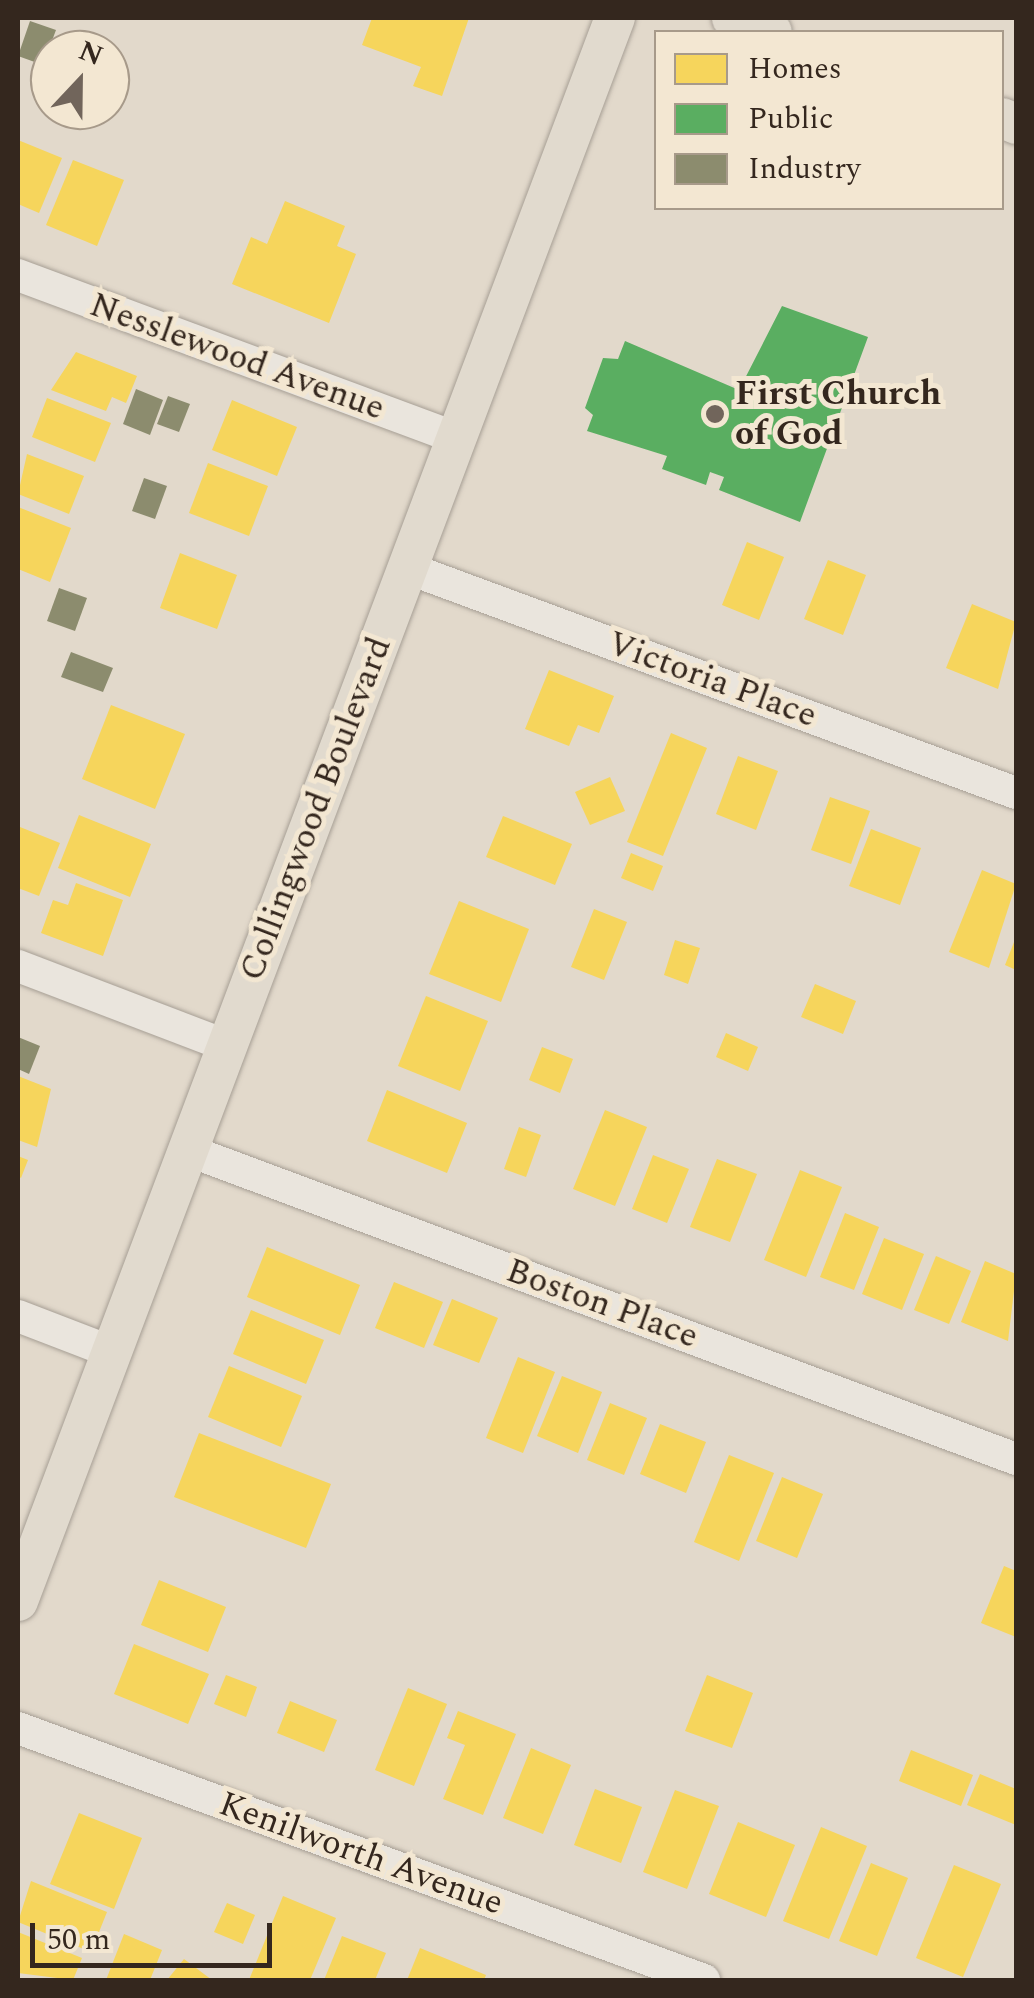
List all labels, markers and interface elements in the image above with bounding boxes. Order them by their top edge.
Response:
text: N [72,29,109,78]
north arrow [30,30,130,130]
legend [654,30,1004,210]
text: Homes [748,46,842,92]
text: Public [748,96,833,142]
text: Industry [748,146,861,192]
street label: Nesslewood Avenue [84,284,390,430]
place label: First Church of God [735,373,941,455]
marker: First Church of God [704,403,726,425]
street label: Victoria Place [602,623,822,737]
street label: Collingwood Boulevard [231,631,401,987]
street label: Boston Place [500,1250,704,1358]
street label: Kenilworth Avenue [213,1783,509,1925]
scale bar [35,1903,278,1965]
text: 50 m [47,1917,110,1963]

